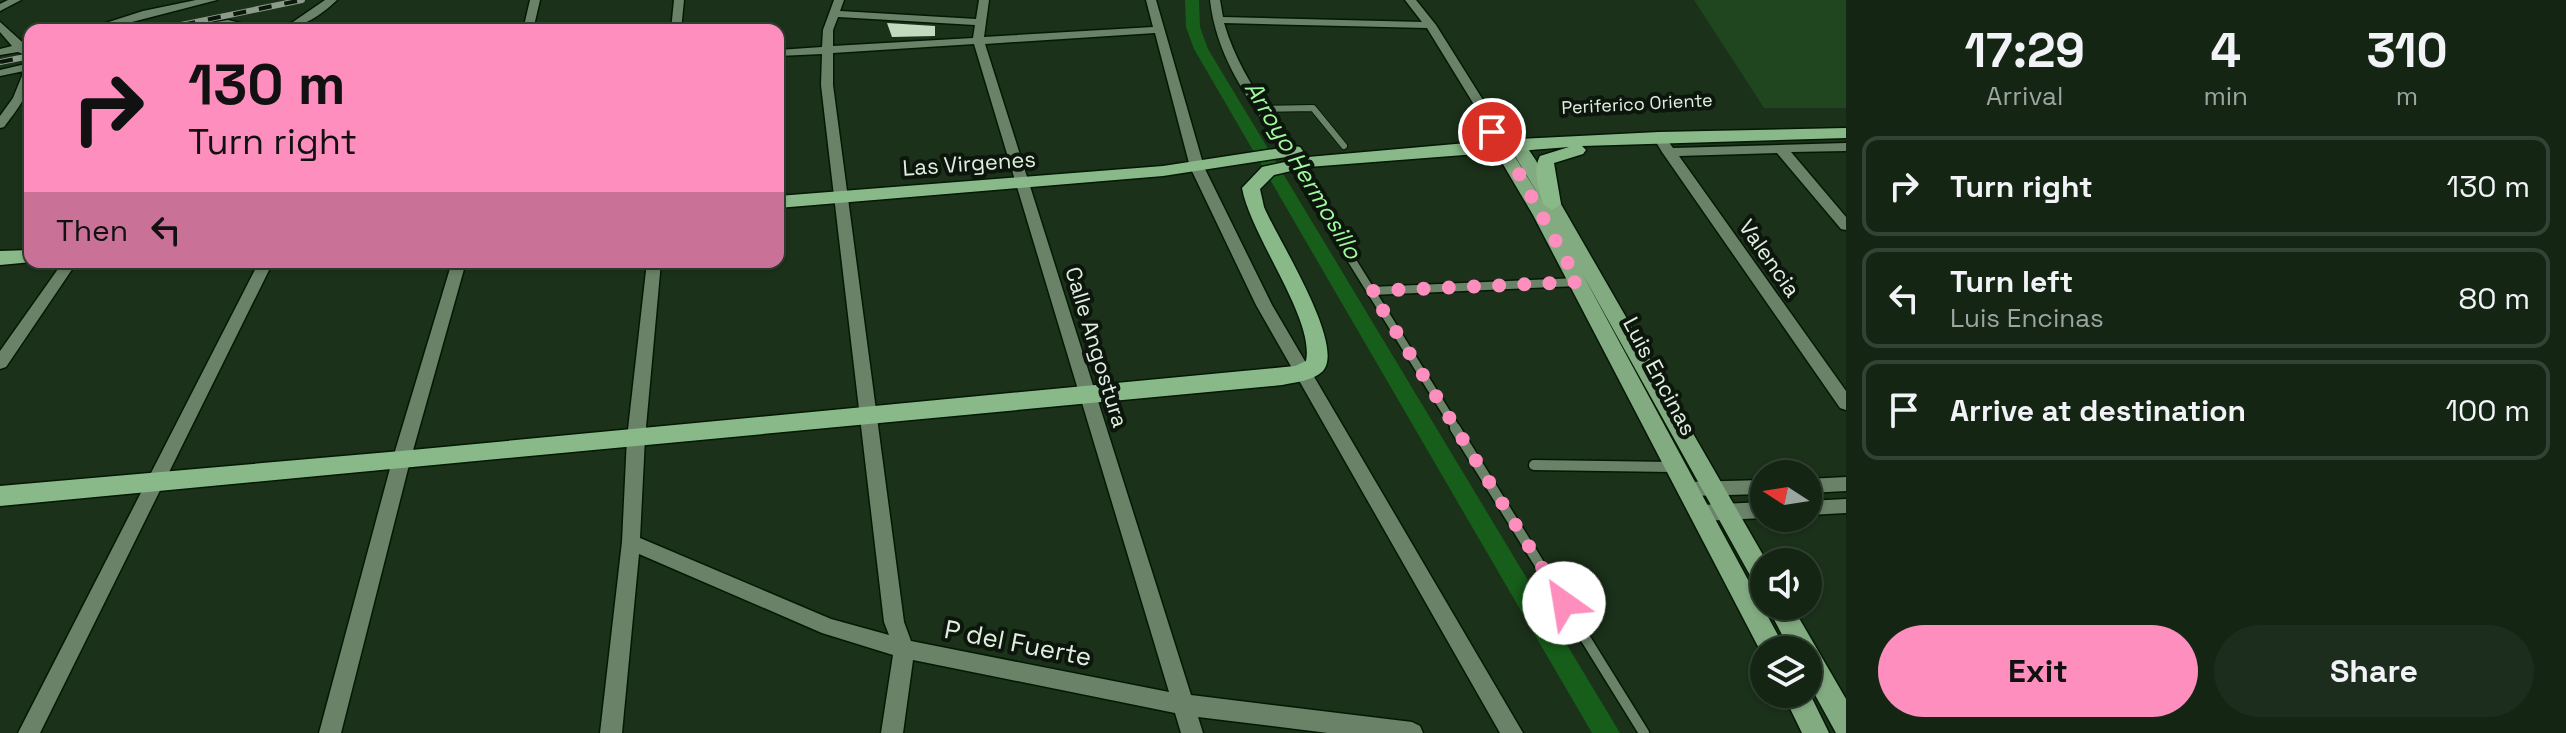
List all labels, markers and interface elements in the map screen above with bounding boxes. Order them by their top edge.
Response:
text: 17:29 [1964,20,2085,81]
text: 4 [2210,20,2241,81]
text: 310 [2366,20,2448,81]
text: 130 m [188,49,346,120]
icon: right [56,56,160,160]
water label: Arroyo Hermosillo [1238,75,1370,266]
text: Arrival [1986,79,2063,113]
text: min [2203,79,2248,113]
text: m [2396,79,2418,113]
street label: Periferico Oriente [1561,88,1713,119]
pin [1458,98,1526,166]
icon: arrive [1470,110,1514,154]
text: Turn right [188,119,357,165]
street label: Las Virgenes [901,144,1037,182]
icon: right [1882,164,1926,208]
text: Turn right [1950,167,2093,206]
text: 130 m [2447,167,2530,206]
icon: left [144,208,188,252]
text: Then [56,211,128,250]
street label: Valencia [1733,214,1807,303]
text: Turn left [1950,262,2073,301]
street label: Calle Angostura [1059,263,1135,431]
icon: left [1882,276,1926,320]
text: 80 m [2459,279,2530,318]
text: Luis Encinas [1950,301,2104,335]
street label: Luis Encinas [1617,312,1703,440]
icon: arrive [1882,388,1926,432]
text: Arrive at destination [1950,391,2246,430]
text: 100 m [2445,391,2530,430]
north arrow [1750,460,1822,532]
map controls [1750,460,1822,708]
button: sound [1750,548,1822,620]
position arrow [1522,561,1606,645]
street label: P del Fuerte [941,612,1095,674]
button: Exit [1878,625,2198,717]
button: Share [2214,625,2534,717]
button: layers [1750,636,1822,708]

